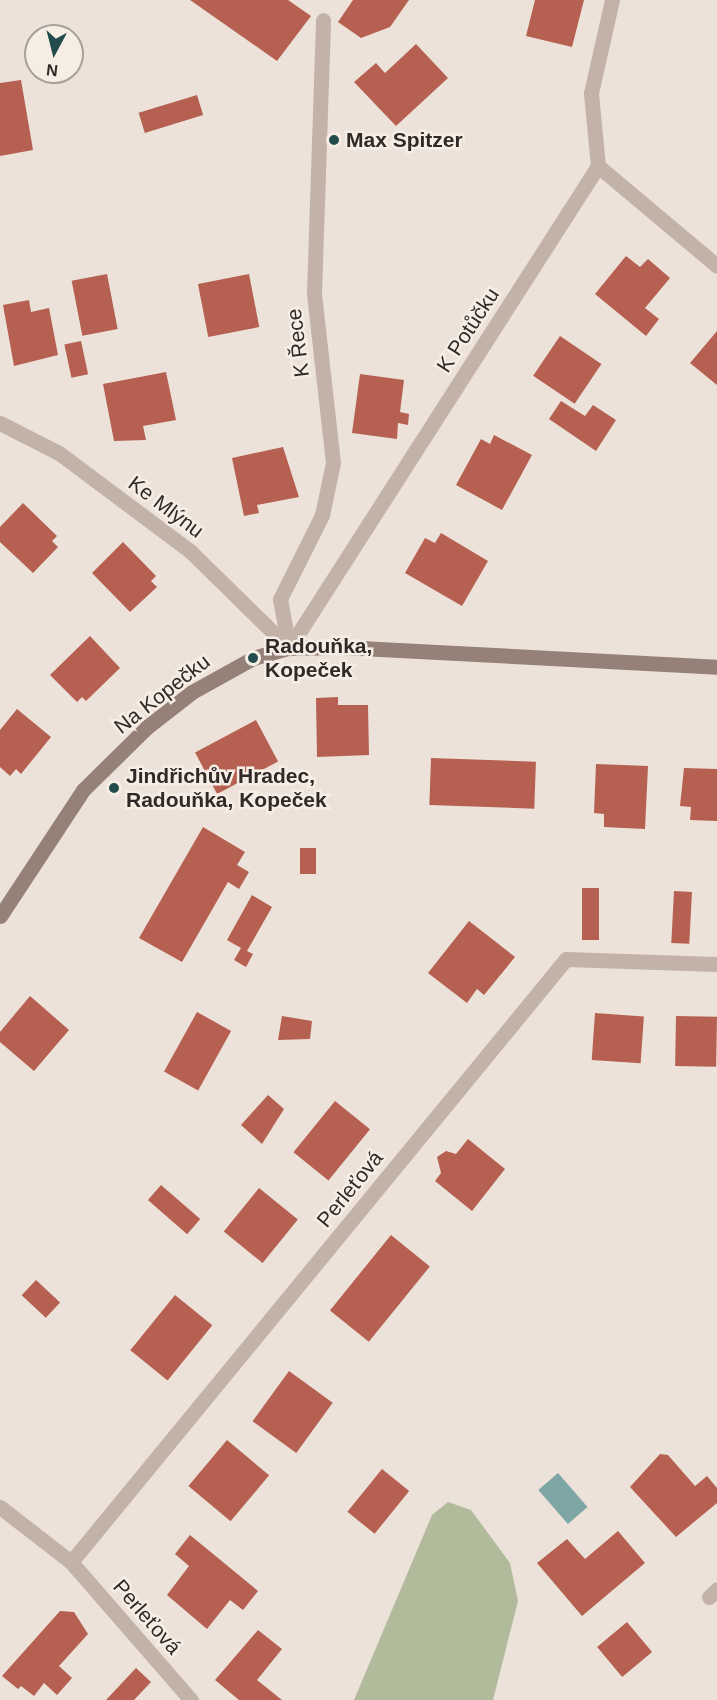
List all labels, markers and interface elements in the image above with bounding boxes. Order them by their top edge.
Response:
north arrow [24,24,84,84]
text: N [45,61,59,80]
place label: Max Spitzer [346,127,463,153]
marker: Max Spitzer [327,133,341,147]
street label: K Potůčku [431,283,505,377]
street label: K Řece [281,307,315,379]
street label: Ke Mlýnu [123,471,209,543]
place label: Radouňka, Kopeček [265,633,372,683]
street label: Na Kopečku [109,649,215,739]
marker: Radouňka, Kopeček [246,651,260,665]
place label: Jindřichův Hradec, Radouňka, Kopeček [126,763,327,813]
marker: Jindřichův Hradec, Radouňka, Kopeček [107,781,121,795]
street label: Perleťová [312,1146,388,1232]
street label: Perleťová [108,1574,186,1660]

